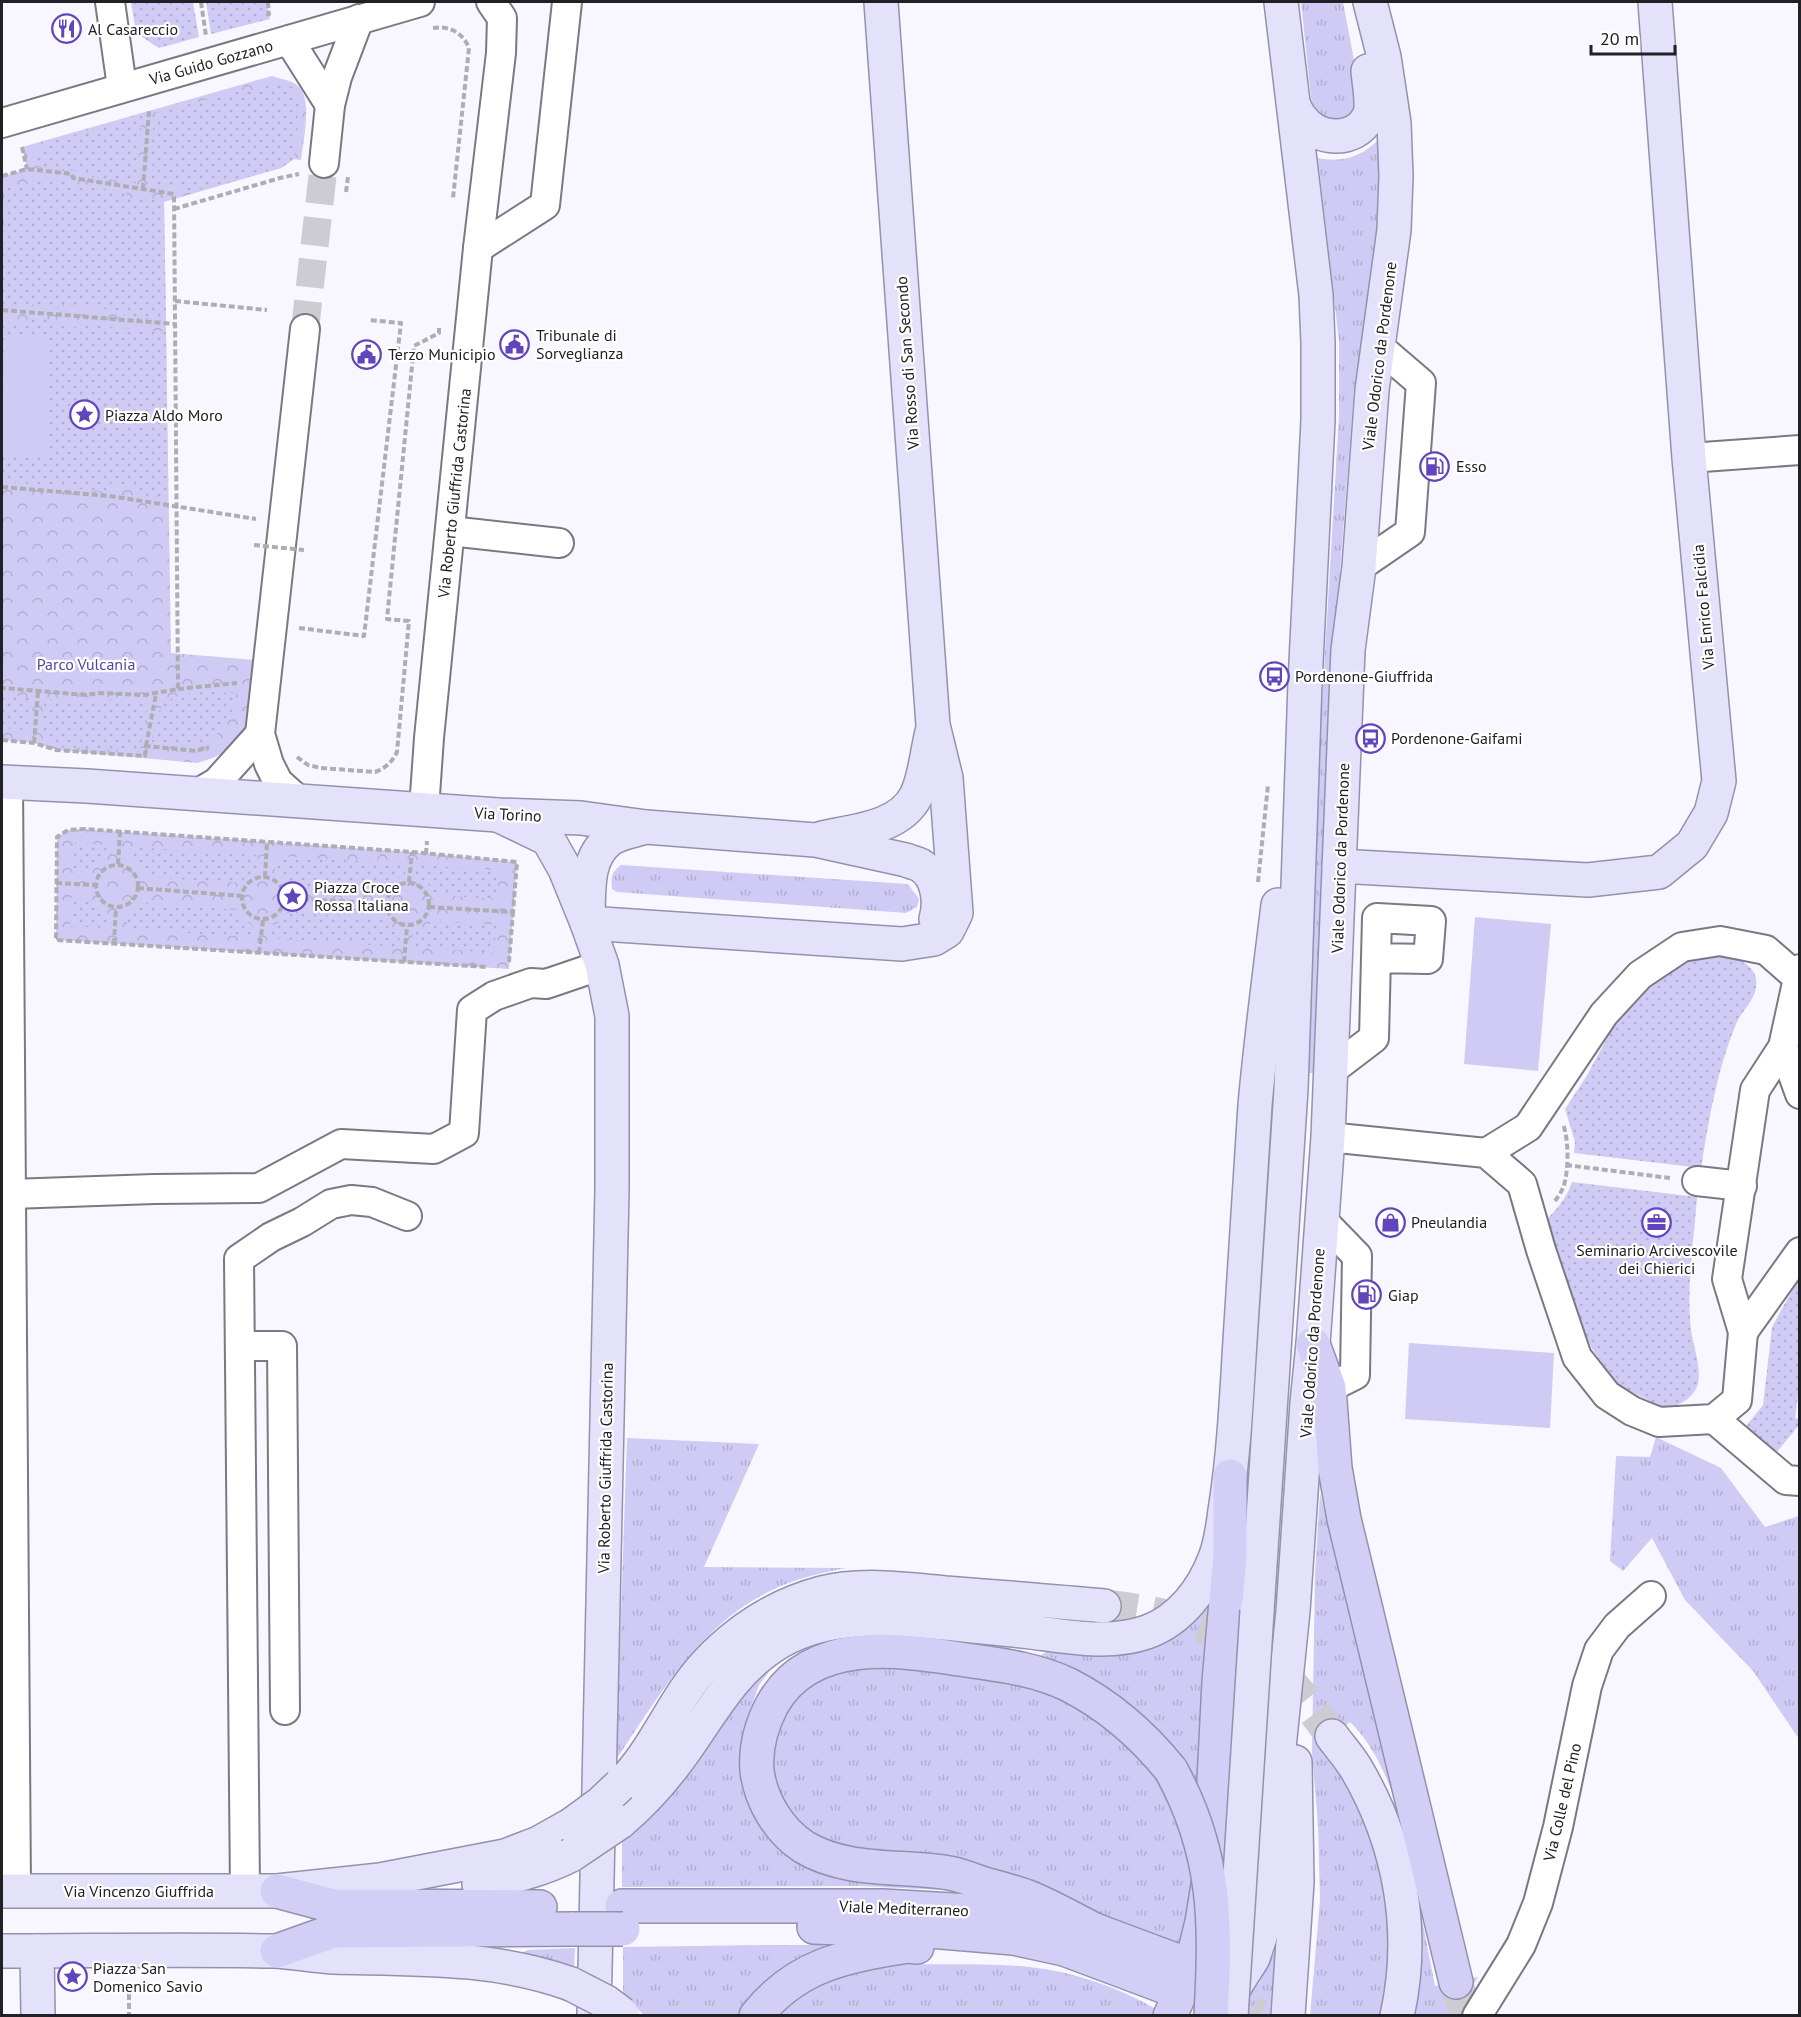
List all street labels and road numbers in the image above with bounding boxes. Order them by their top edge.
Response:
street label: Via Guido Gozzano [146,35,275,89]
street label: Viale Odorico da Pordenone [1357,260,1401,453]
street label: Via Rosso di San Secondo [891,276,923,451]
street label: Via Roberto Giuffrida Castorina [433,387,475,600]
street label: Via Enrico Falcidia [1688,544,1719,671]
street label: Viale Odorico da Pordenone [1327,763,1353,954]
street label: Via Torino [473,802,542,826]
street label: Viale Odorico da Pordenone [1295,1247,1329,1440]
street label: Via Roberto Giuffrida Castorina [593,1362,617,1575]
street label: Via Colle del Pino [1538,1741,1585,1864]
street label: Via Vincenzo Giuffrida [63,1881,214,1901]
street label: Viale Mediterraneo [838,1896,969,1920]

